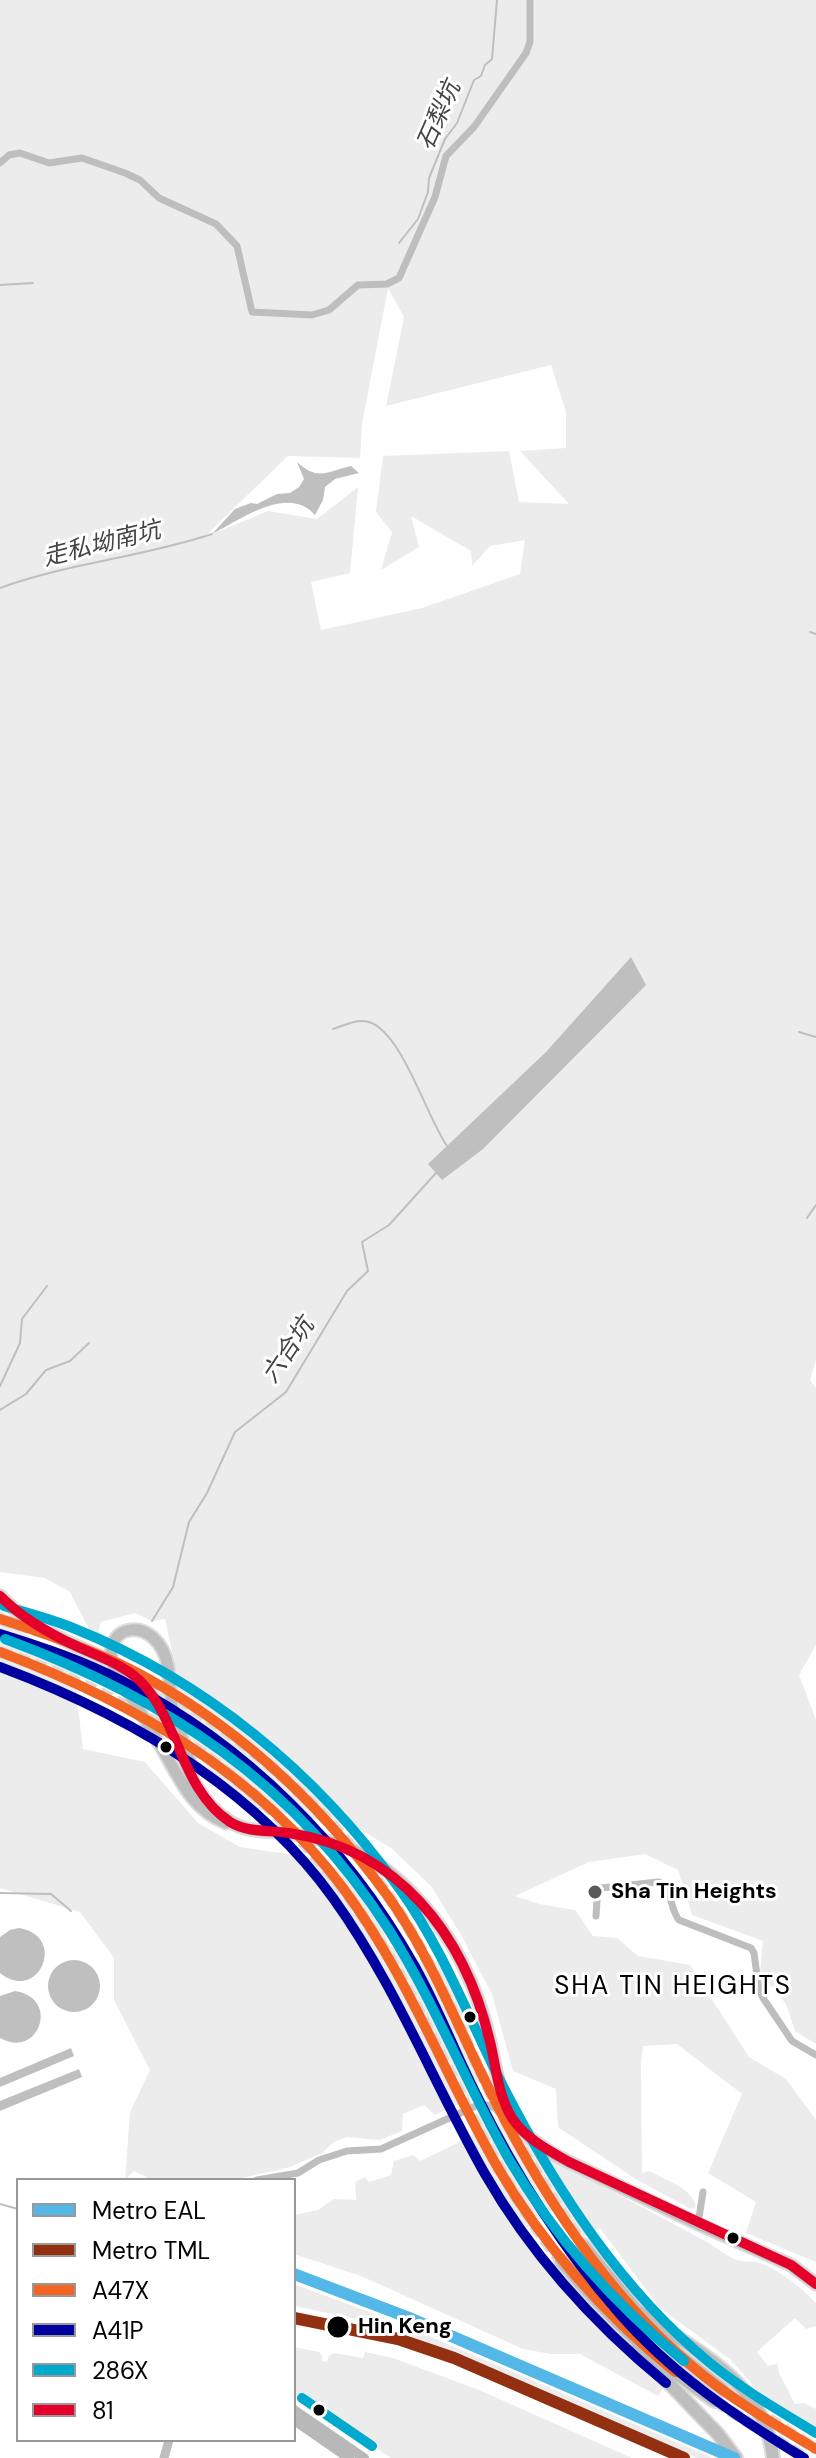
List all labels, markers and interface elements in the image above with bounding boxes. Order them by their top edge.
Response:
water label: 石梨坑 [412,77,468,155]
water label: 走私坳南坑 [40,517,164,573]
water label: 六合坑 [257,1313,321,1389]
unlabelled marker [158,1739,174,1755]
place label: Sha Tin Heights [611,1879,777,1905]
marker: Sha Tin Heights [586,1883,604,1901]
district label: SHA TIN HEIGHTS [554,1971,792,2003]
unlabelled marker [462,2009,478,2025]
legend [16,2178,296,2442]
text: Metro EAL [92,2195,206,2226]
unlabelled marker [725,2230,741,2246]
text: Metro TML [92,2235,210,2266]
text: A47X [92,2275,149,2306]
marker: Hin Keng [325,2314,351,2340]
place label: Hin Keng [358,2314,452,2340]
text: A41P [92,2315,143,2346]
text: 286X [92,2355,148,2386]
text: 81 [92,2395,114,2426]
unlabelled marker [311,2402,327,2418]

